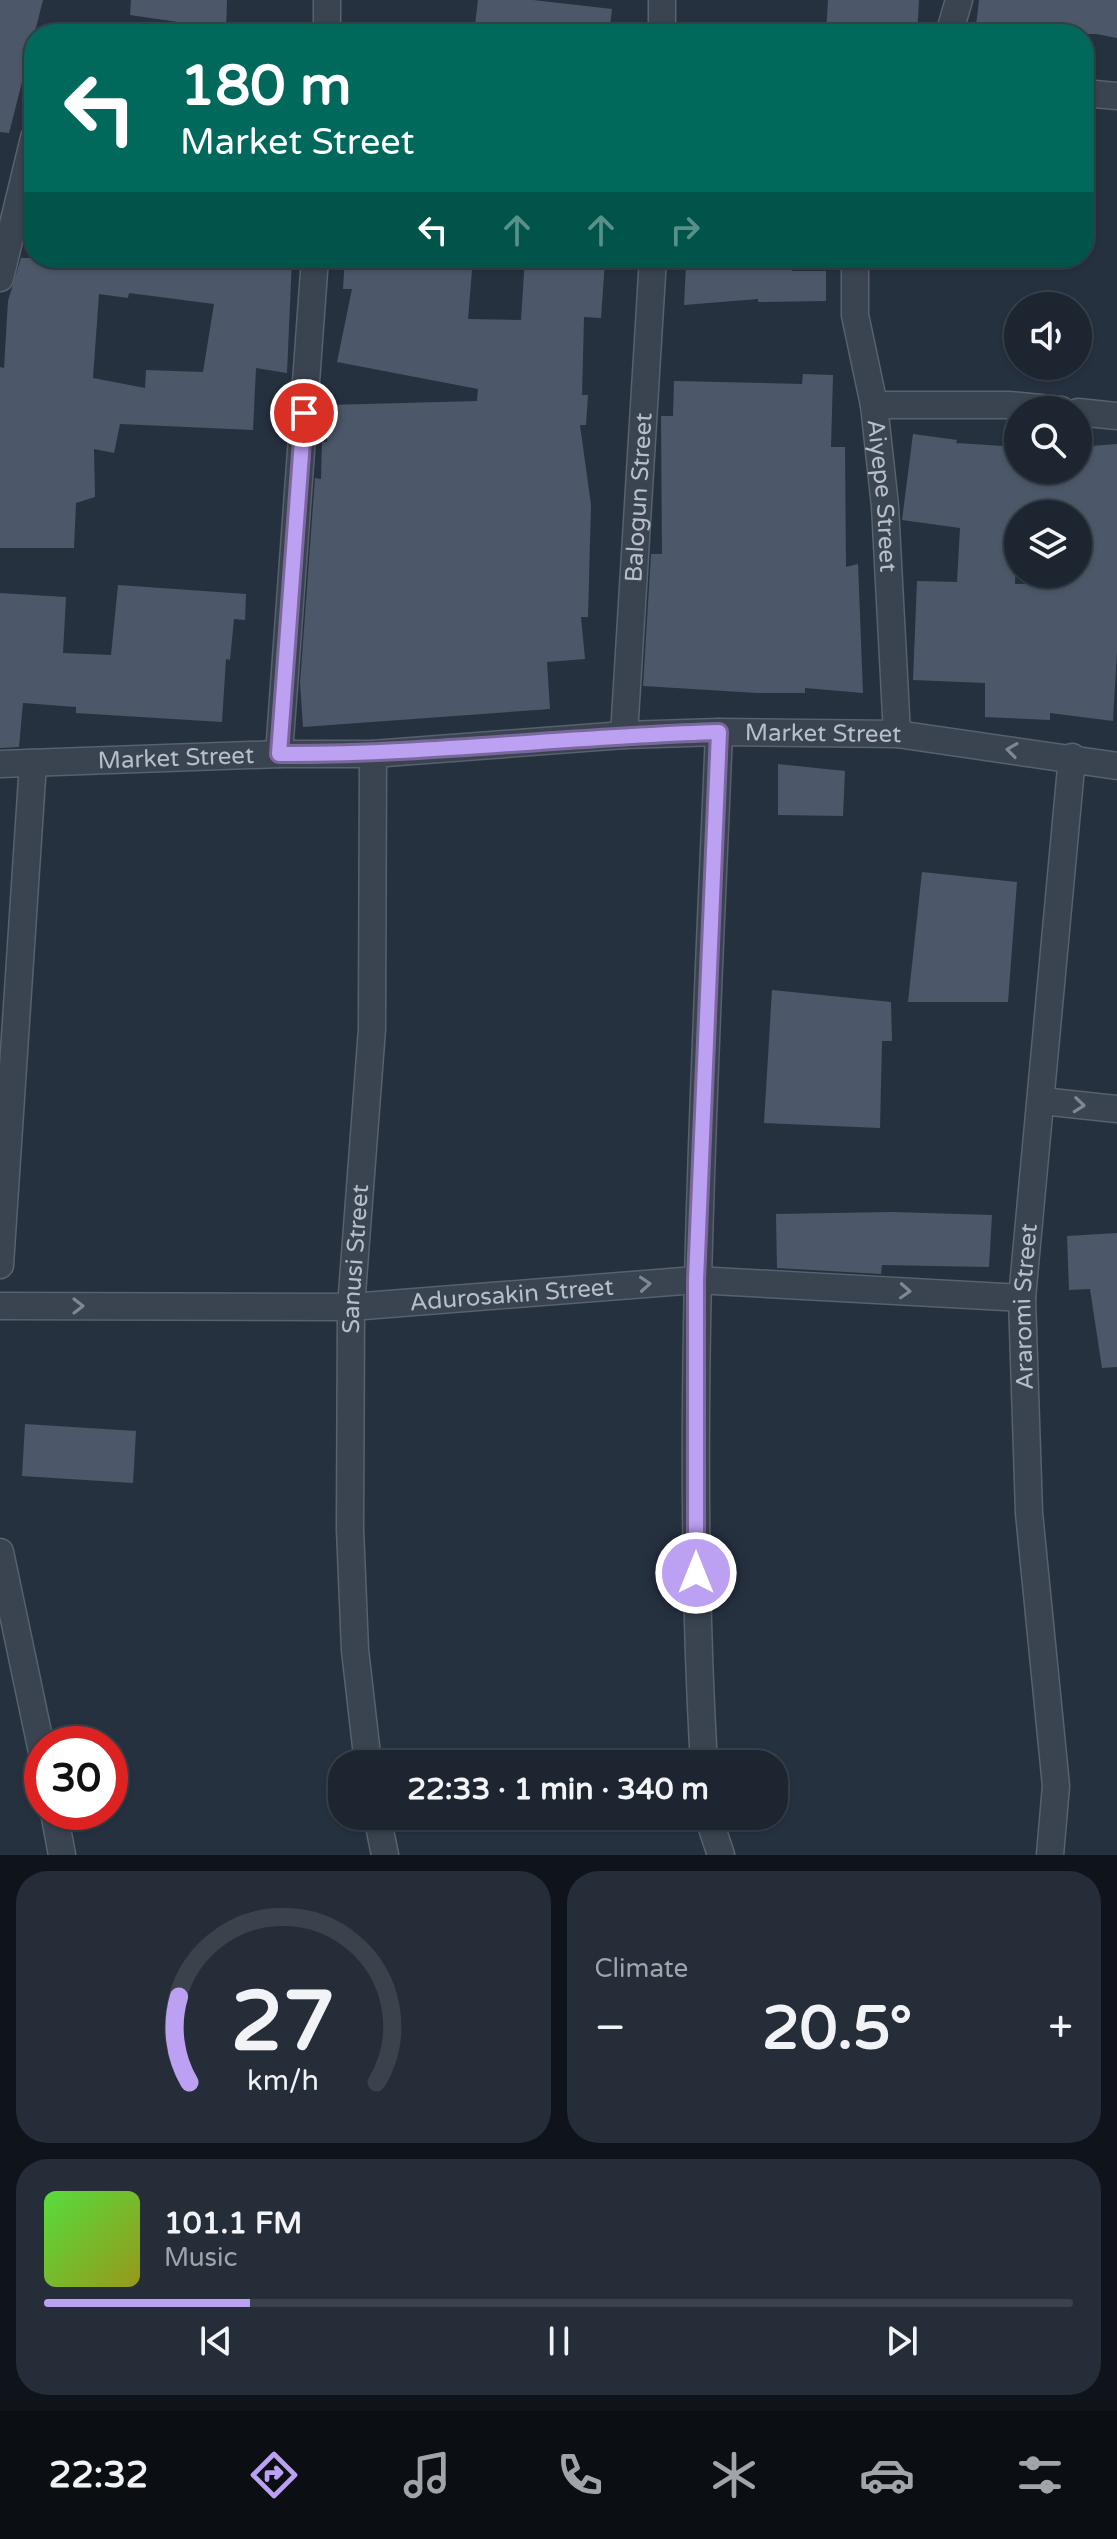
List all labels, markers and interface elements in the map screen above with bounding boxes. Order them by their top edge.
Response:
text: 180 m [180,53,351,120]
icon: left [48,56,152,160]
text: Market Street [180,121,414,164]
icon: left [411,208,455,252]
icon: ahead [495,208,539,252]
icon: ahead [579,208,623,252]
icon: right [663,208,707,252]
map controls [1004,292,1092,588]
button: sound [1004,292,1092,380]
pin [270,379,338,447]
icon: arrive [282,391,326,435]
button: search [1004,396,1092,484]
street label: Balogun Street [619,412,659,583]
street label: Aiyepe Street [861,418,902,573]
button: layers [1004,500,1092,588]
street label: Market Street [745,718,901,749]
street label: Market Street [97,741,255,775]
one-way arrow [1006,741,1019,758]
one-way arrow [1073,1096,1086,1113]
street label: Sanusi Street [337,1183,375,1334]
street label: Araromi Street [1008,1222,1044,1391]
street label: Adurosakin Street [408,1273,615,1317]
one-way arrow [639,1276,652,1293]
one-way arrow [899,1283,912,1300]
one-way arrow [72,1297,85,1315]
position arrow [654,1531,738,1615]
speed limit sign: 30 [24,1726,128,1830]
text: 22:33 · 1 min · 340 m [407,1771,709,1808]
text: Climate [595,1953,688,1984]
text: 27 [231,1973,335,2073]
text: 20.5° [762,1993,912,2065]
text: − [595,2002,626,2055]
text: + [1048,2002,1073,2055]
text: km/h [247,2064,319,2098]
text: 101.1 FM [164,2205,302,2242]
text: Music [164,2242,237,2273]
icon: previous [194,2319,238,2363]
icon: pause [537,2319,581,2363]
icon: next [880,2319,924,2363]
icon: directions [246,2447,302,2503]
icon: music [399,2447,455,2503]
icon: phone [552,2447,608,2503]
icon: climate [706,2447,762,2503]
icon: car [859,2447,915,2503]
icon: filters [1012,2447,1068,2503]
text: 22:32 [49,2454,148,2497]

